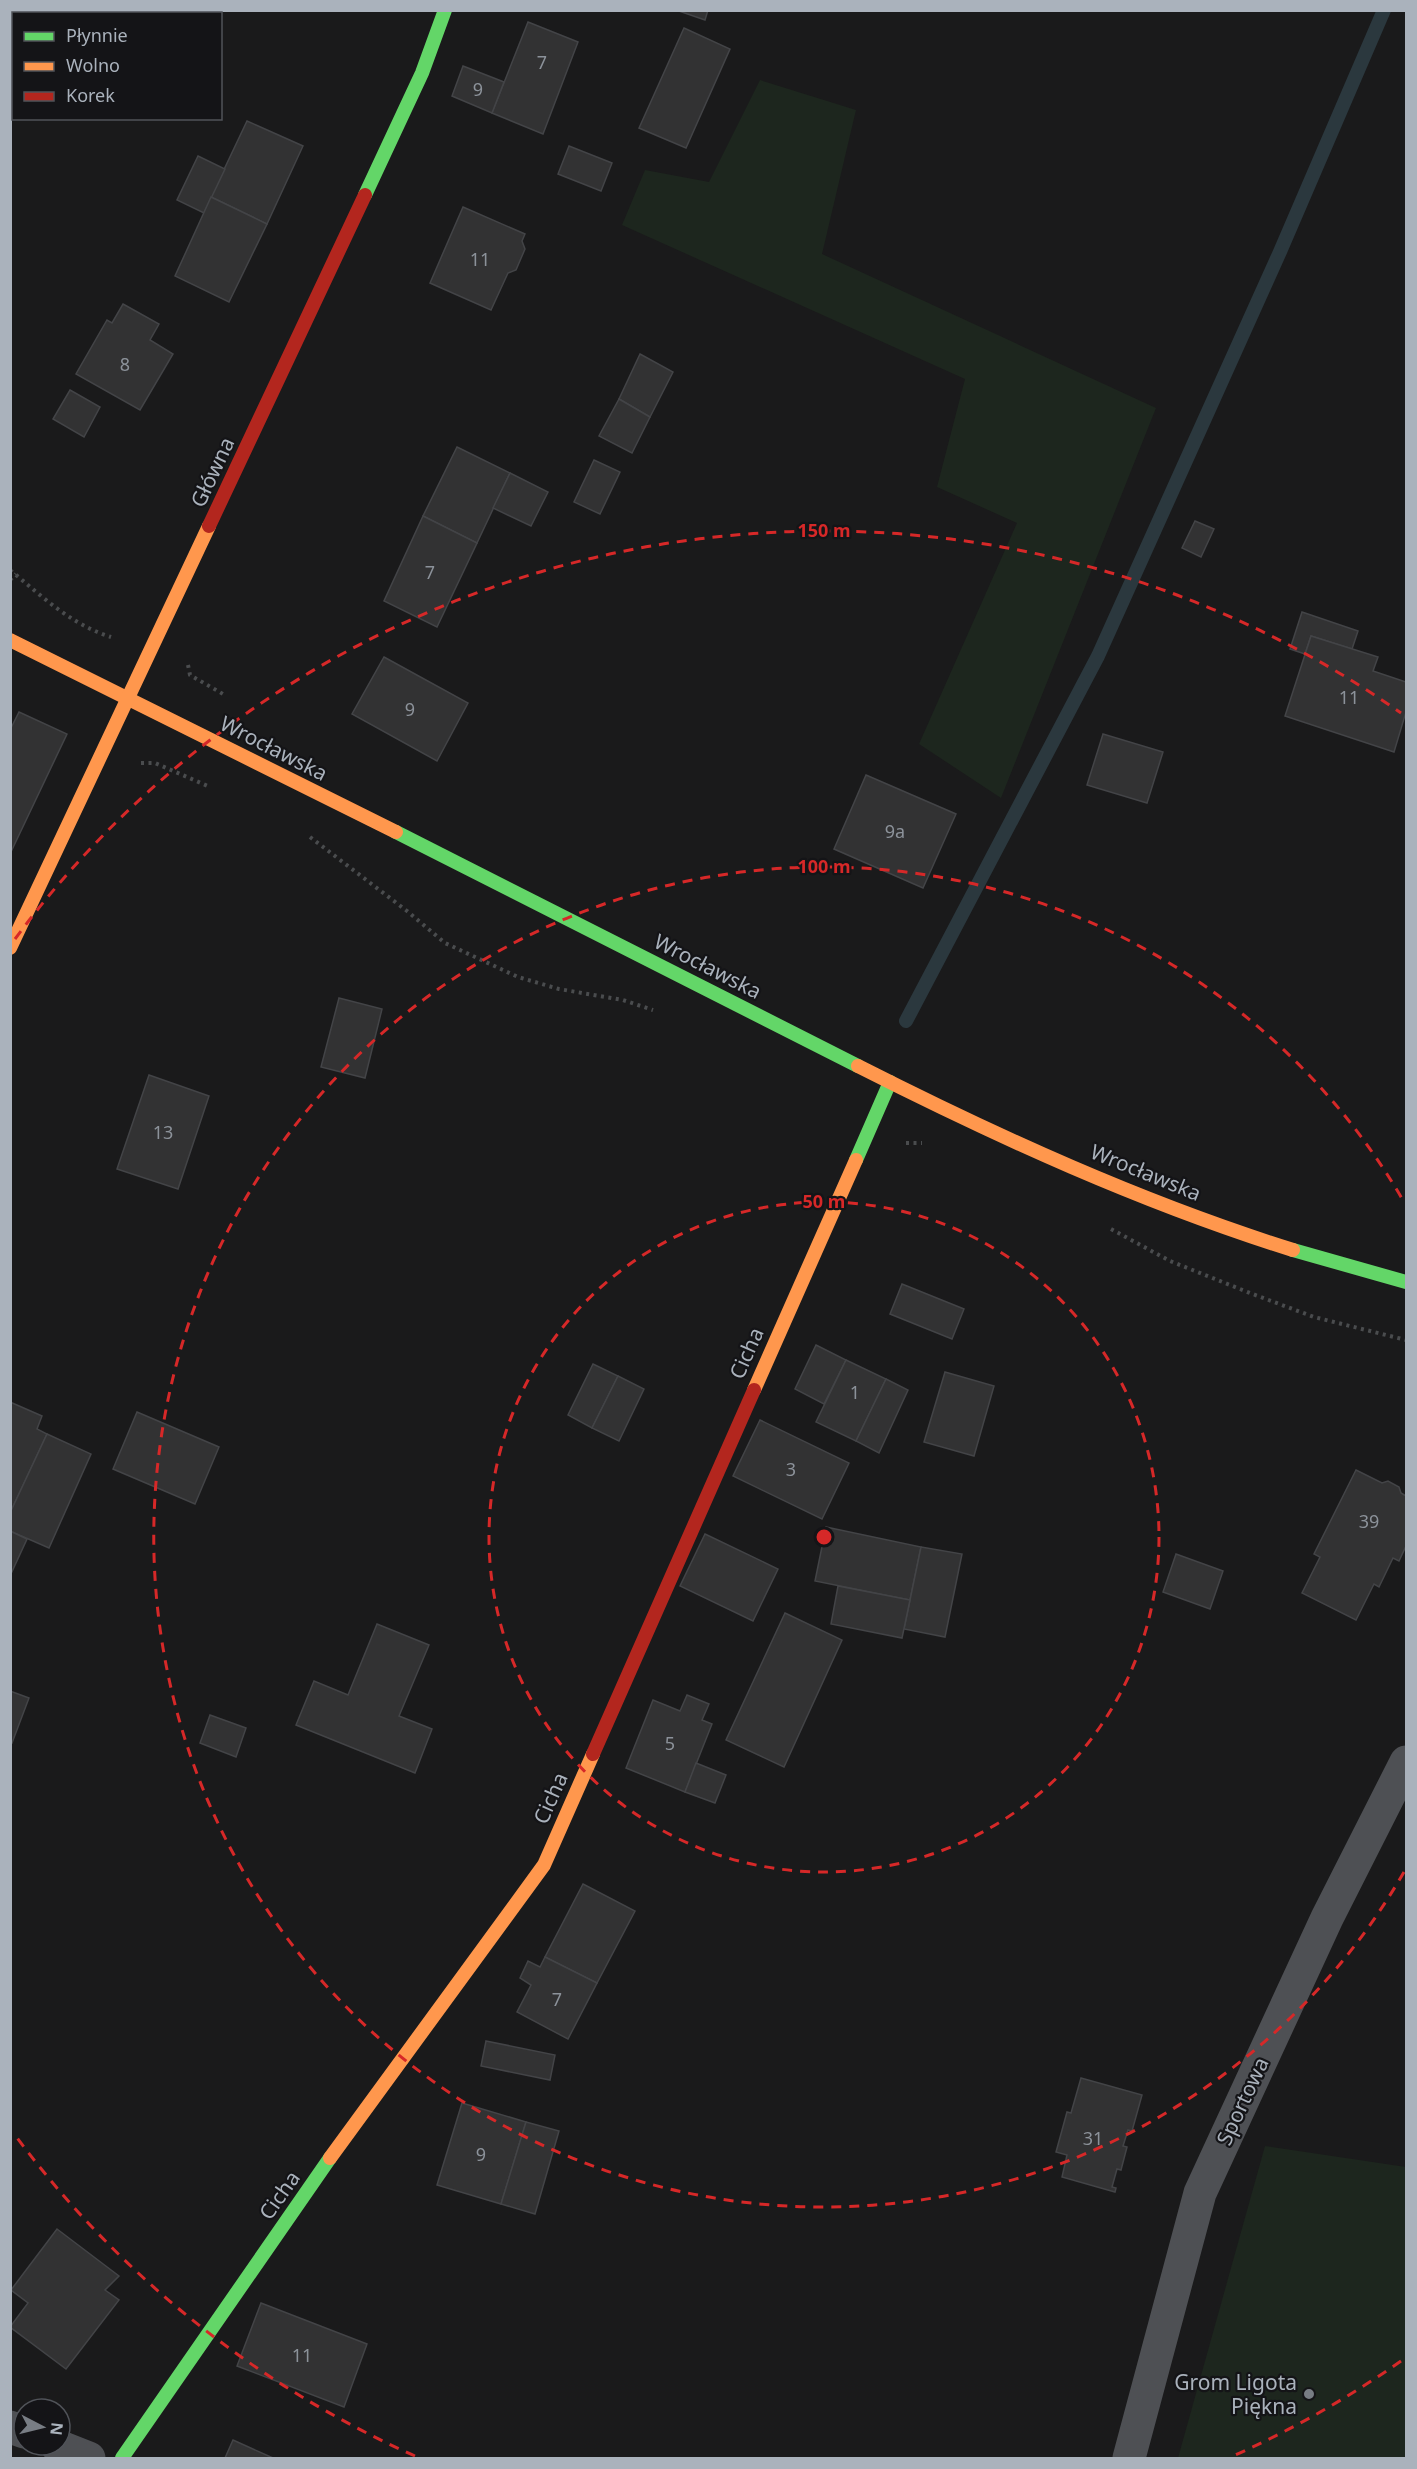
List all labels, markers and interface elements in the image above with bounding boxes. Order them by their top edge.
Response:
legend [12,12,222,120]
text: Płynnie [66,23,128,47]
house number: 7 [537,50,547,74]
text: Wolno [66,53,120,77]
house number: 9 [473,77,483,101]
text: Korek [66,83,115,107]
house number: 11 [470,247,490,271]
house number: 8 [120,352,130,376]
street label: Główna [184,432,240,512]
text: 150 m [797,518,851,542]
house number: 7 [425,560,435,584]
house number: 11 [1339,685,1359,709]
house number: 9 [405,697,415,721]
street label: Wrocławska [215,709,333,787]
house number: 9a [885,819,905,843]
text: 100 m [797,854,851,878]
street label: Wrocławska [649,927,767,1005]
house number: 13 [153,1120,173,1144]
street label: Wrocławska [1086,1137,1206,1207]
text: 50 m [803,1189,845,1213]
street label: Cicha [722,1323,770,1383]
house number: 1 [850,1380,860,1404]
house number: 3 [786,1457,796,1481]
house number: 39 [1359,1509,1379,1533]
centre of rings [814,1527,834,1547]
house number: 5 [665,1731,675,1755]
street label: Cicha [526,1768,574,1828]
house number: 7 [552,1987,562,2011]
street label: Sportowa [1209,2052,1275,2150]
house number: 31 [1083,2126,1103,2150]
house number: 9 [476,2142,486,2166]
street label: Cicha [252,2165,306,2225]
house number: 11 [292,2343,312,2367]
place label: Grom Ligota Piękna [1174,2368,1297,2420]
marker: Grom Ligota Piękna [1302,2387,1316,2401]
north arrow [12,2397,72,2457]
text: N [45,2421,69,2437]

